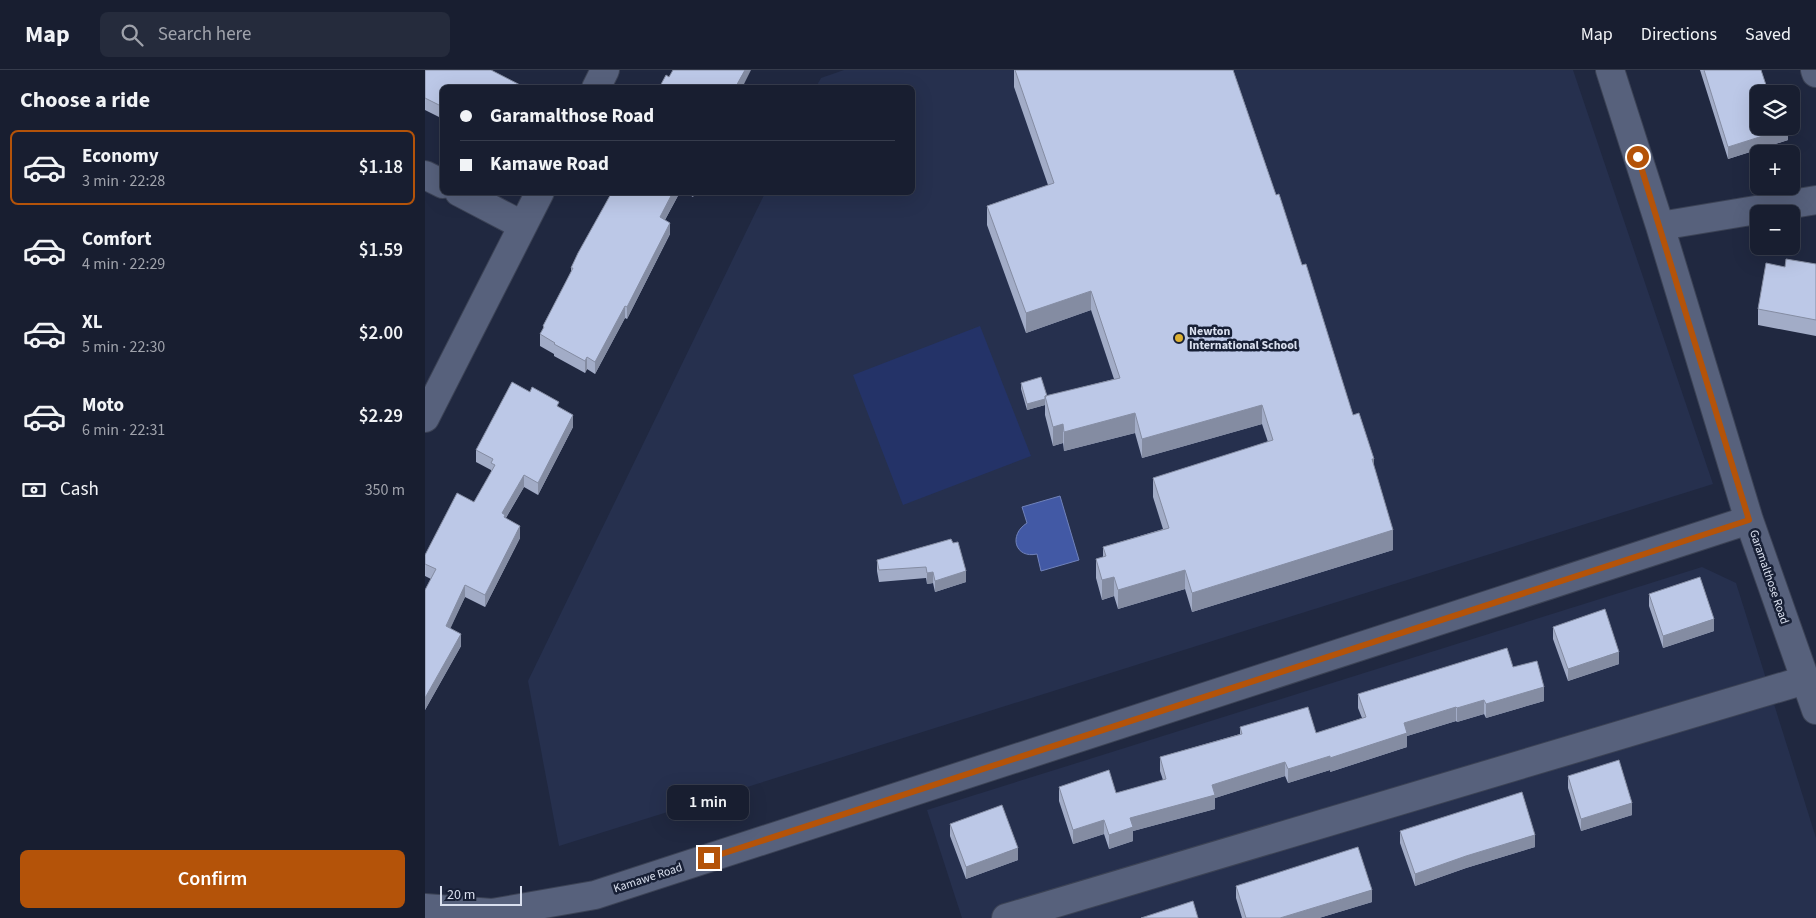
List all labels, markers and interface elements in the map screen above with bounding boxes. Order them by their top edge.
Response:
search box [100,12,450,57]
text: Map [25,17,70,52]
icon: search [118,21,146,49]
text: Search here [158,21,251,48]
text: Map [1581,22,1613,47]
text: Directions [1641,22,1717,47]
text: Saved [1745,22,1791,47]
text: Choose a ride [20,84,150,116]
map controls [1750,85,1800,255]
button: layers [1750,85,1800,135]
text: Garamalthose Road [490,103,654,130]
text: Economy [82,143,159,170]
icon: car [22,145,67,190]
button: + [1750,145,1800,195]
route start [1627,146,1649,168]
text: Kamawe Road [490,151,609,178]
text: $1.18 [359,154,403,181]
text: 3 min · 22:28 [82,170,165,192]
button: − [1750,205,1800,255]
text: Comfort [82,226,152,253]
icon: car [22,228,67,273]
text: $1.59 [359,237,403,264]
text: 4 min · 22:29 [82,253,165,275]
text: XL [82,309,103,336]
icon: car [22,311,67,356]
text: $2.00 [359,320,403,347]
place label: Newton International School [1189,323,1298,354]
marker: Newton International School [1173,332,1185,344]
text: 5 min · 22:30 [82,336,165,358]
text: Moto [82,392,124,419]
icon: car [22,394,67,439]
text: $2.29 [359,403,403,430]
text: 6 min · 22:31 [82,419,165,441]
icon: cash [20,476,48,504]
text: Cash [60,476,99,503]
text: 350 m [365,479,405,501]
street label: Garamalthose Road [1745,528,1793,626]
callout: 1 min [668,786,750,820]
text: 1 min [689,791,727,813]
route end [698,847,720,869]
button: Confirm [20,850,405,908]
street label: Kamawe Road [611,859,685,897]
scale bar [440,883,523,906]
text: 20 m [447,885,475,905]

